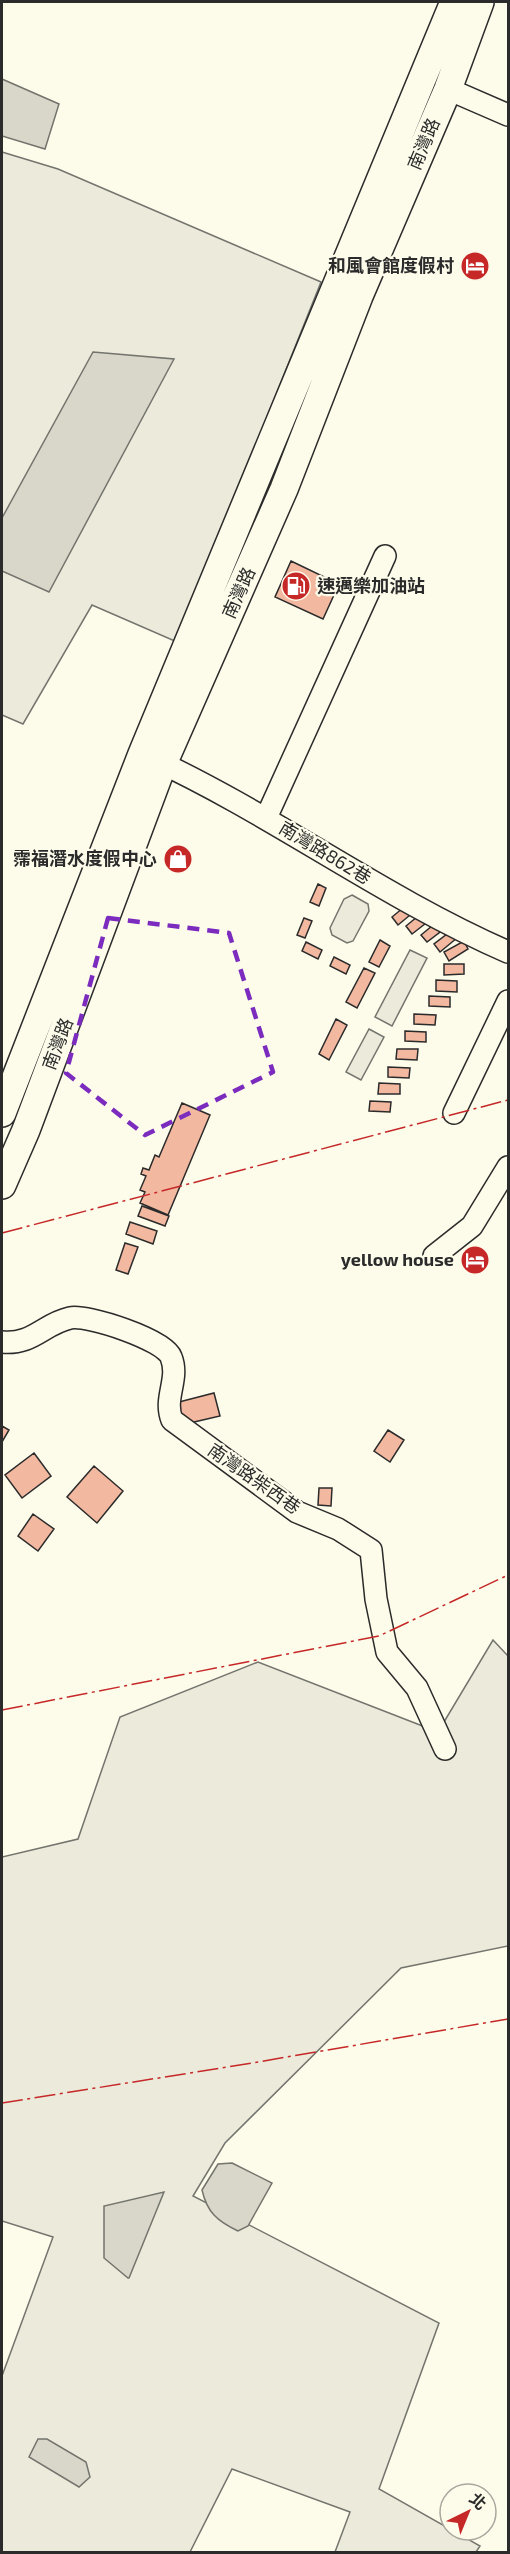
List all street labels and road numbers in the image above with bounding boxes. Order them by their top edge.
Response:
street label: 南灣路 [402,114,444,173]
street label: 南灣路 [217,563,259,622]
street label: 南灣路862巷 [276,816,375,888]
street label: 南灣路 [37,1014,77,1073]
street label: 南灣路柴西巷 [204,1438,305,1518]

